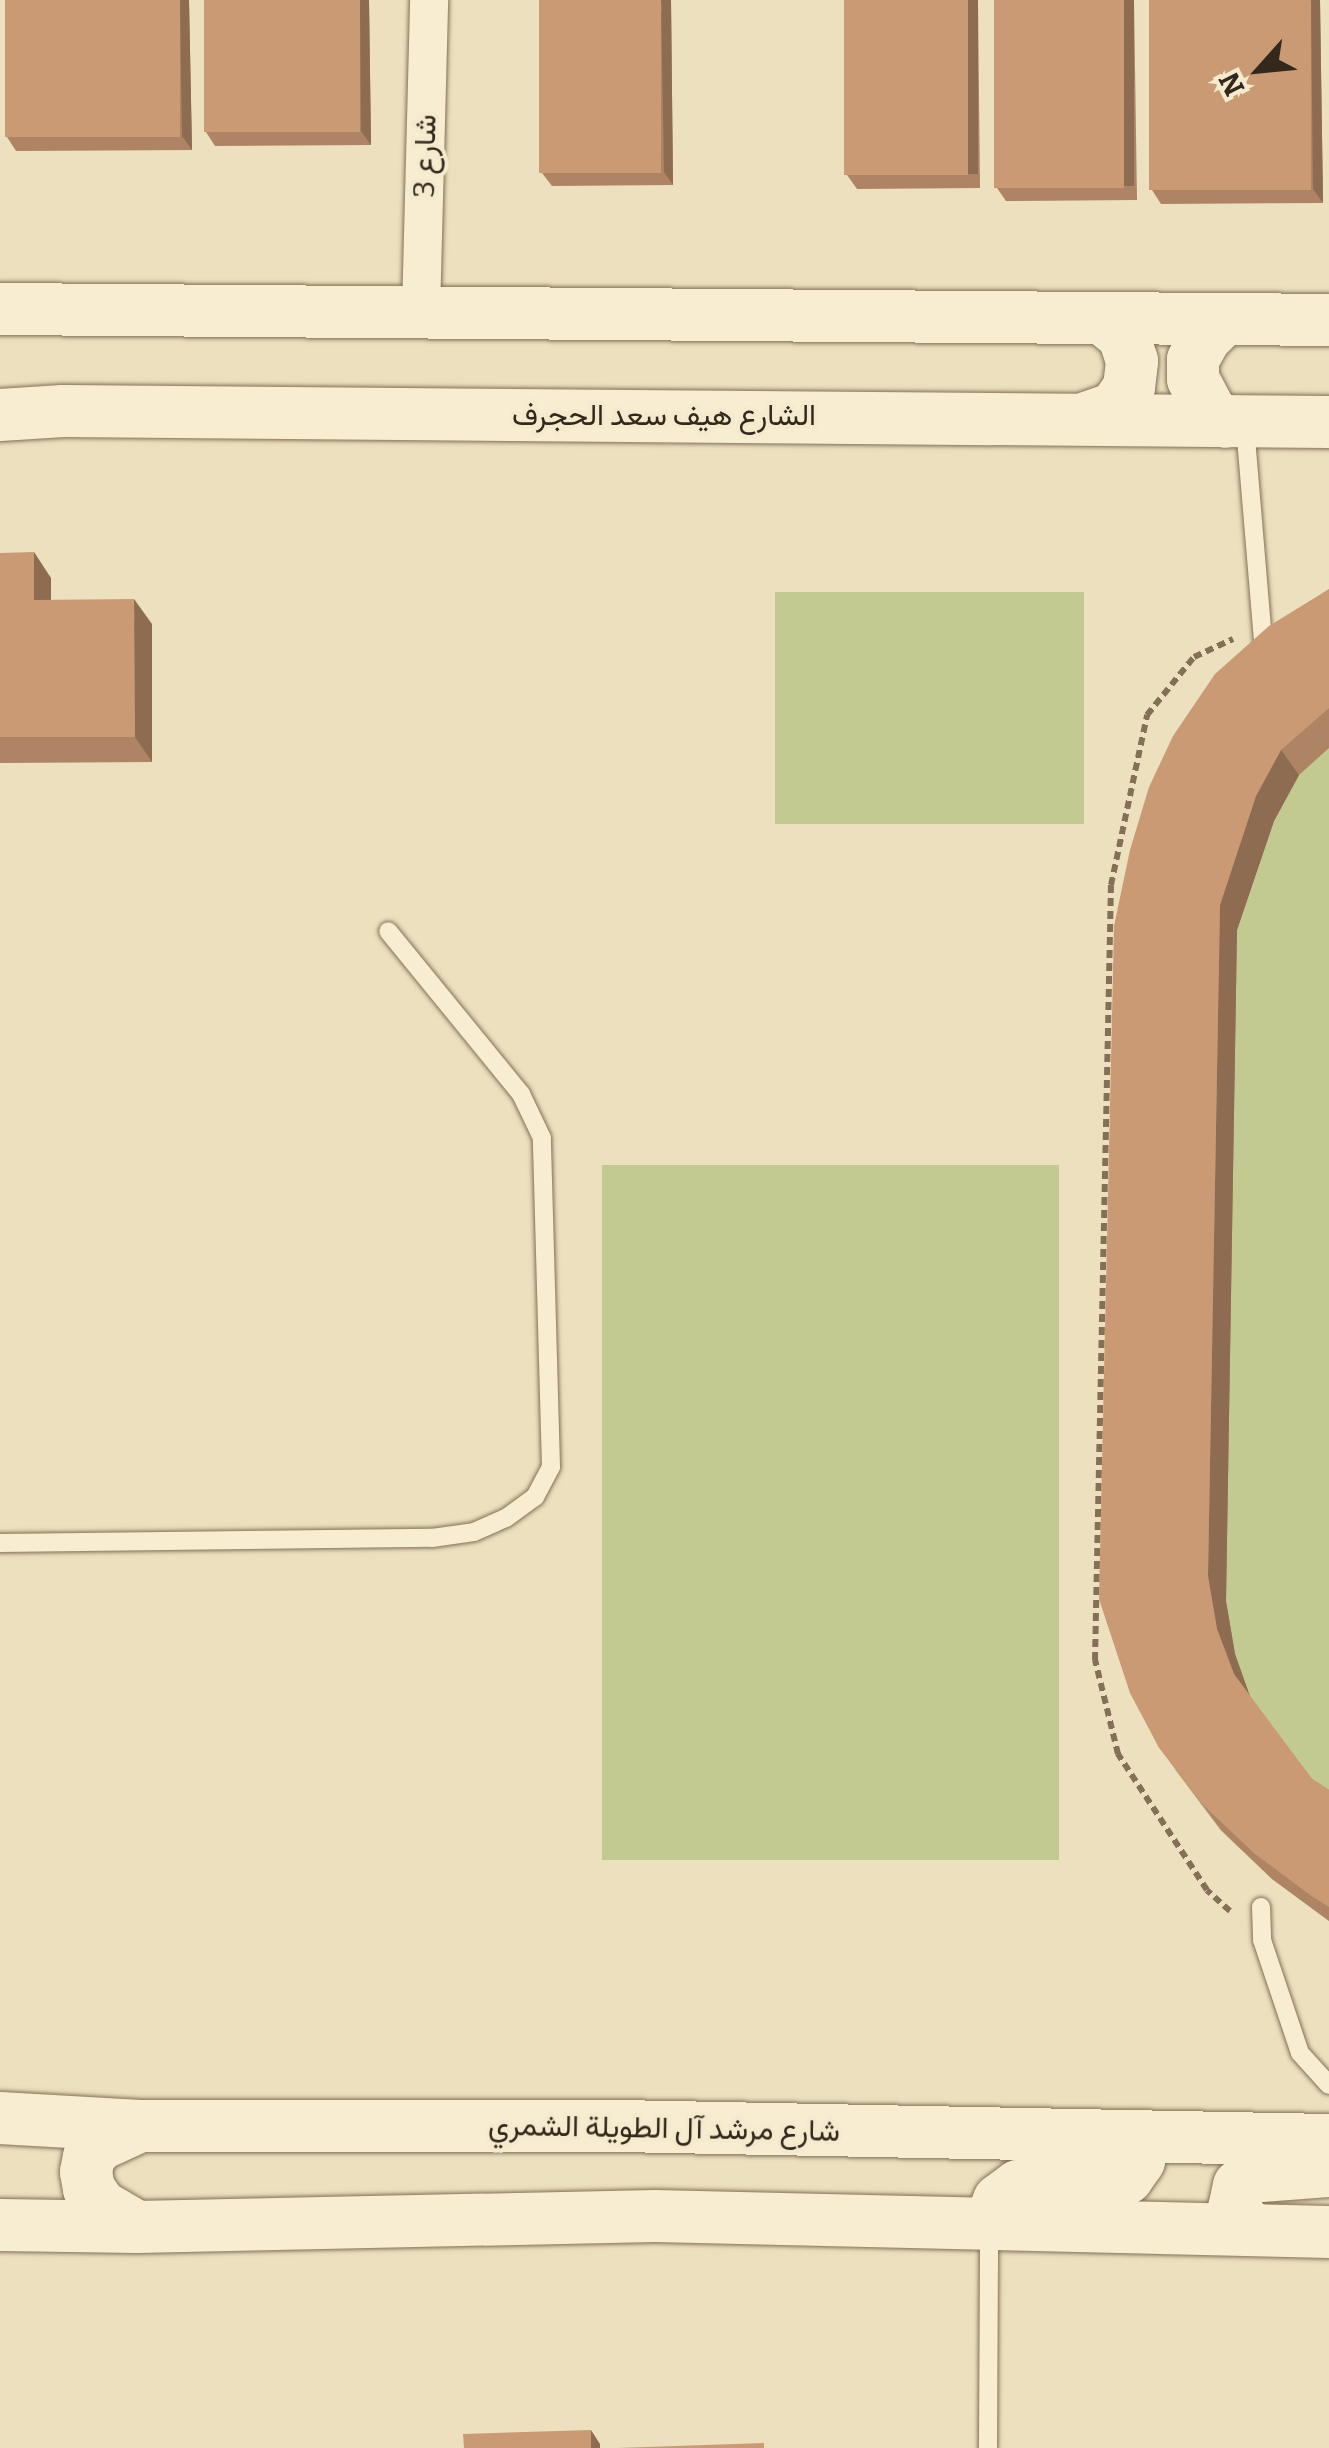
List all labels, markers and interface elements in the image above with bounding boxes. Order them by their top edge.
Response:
north arrow [1209,20,1309,120]
text: N [1212,67,1251,101]
street label: شارع 3 [406,114,444,198]
street label: الشارع هيف سعد الحجرف [512,397,816,433]
street label: شارع مرشد آل الطويلة الشمري [488,2107,840,2149]

